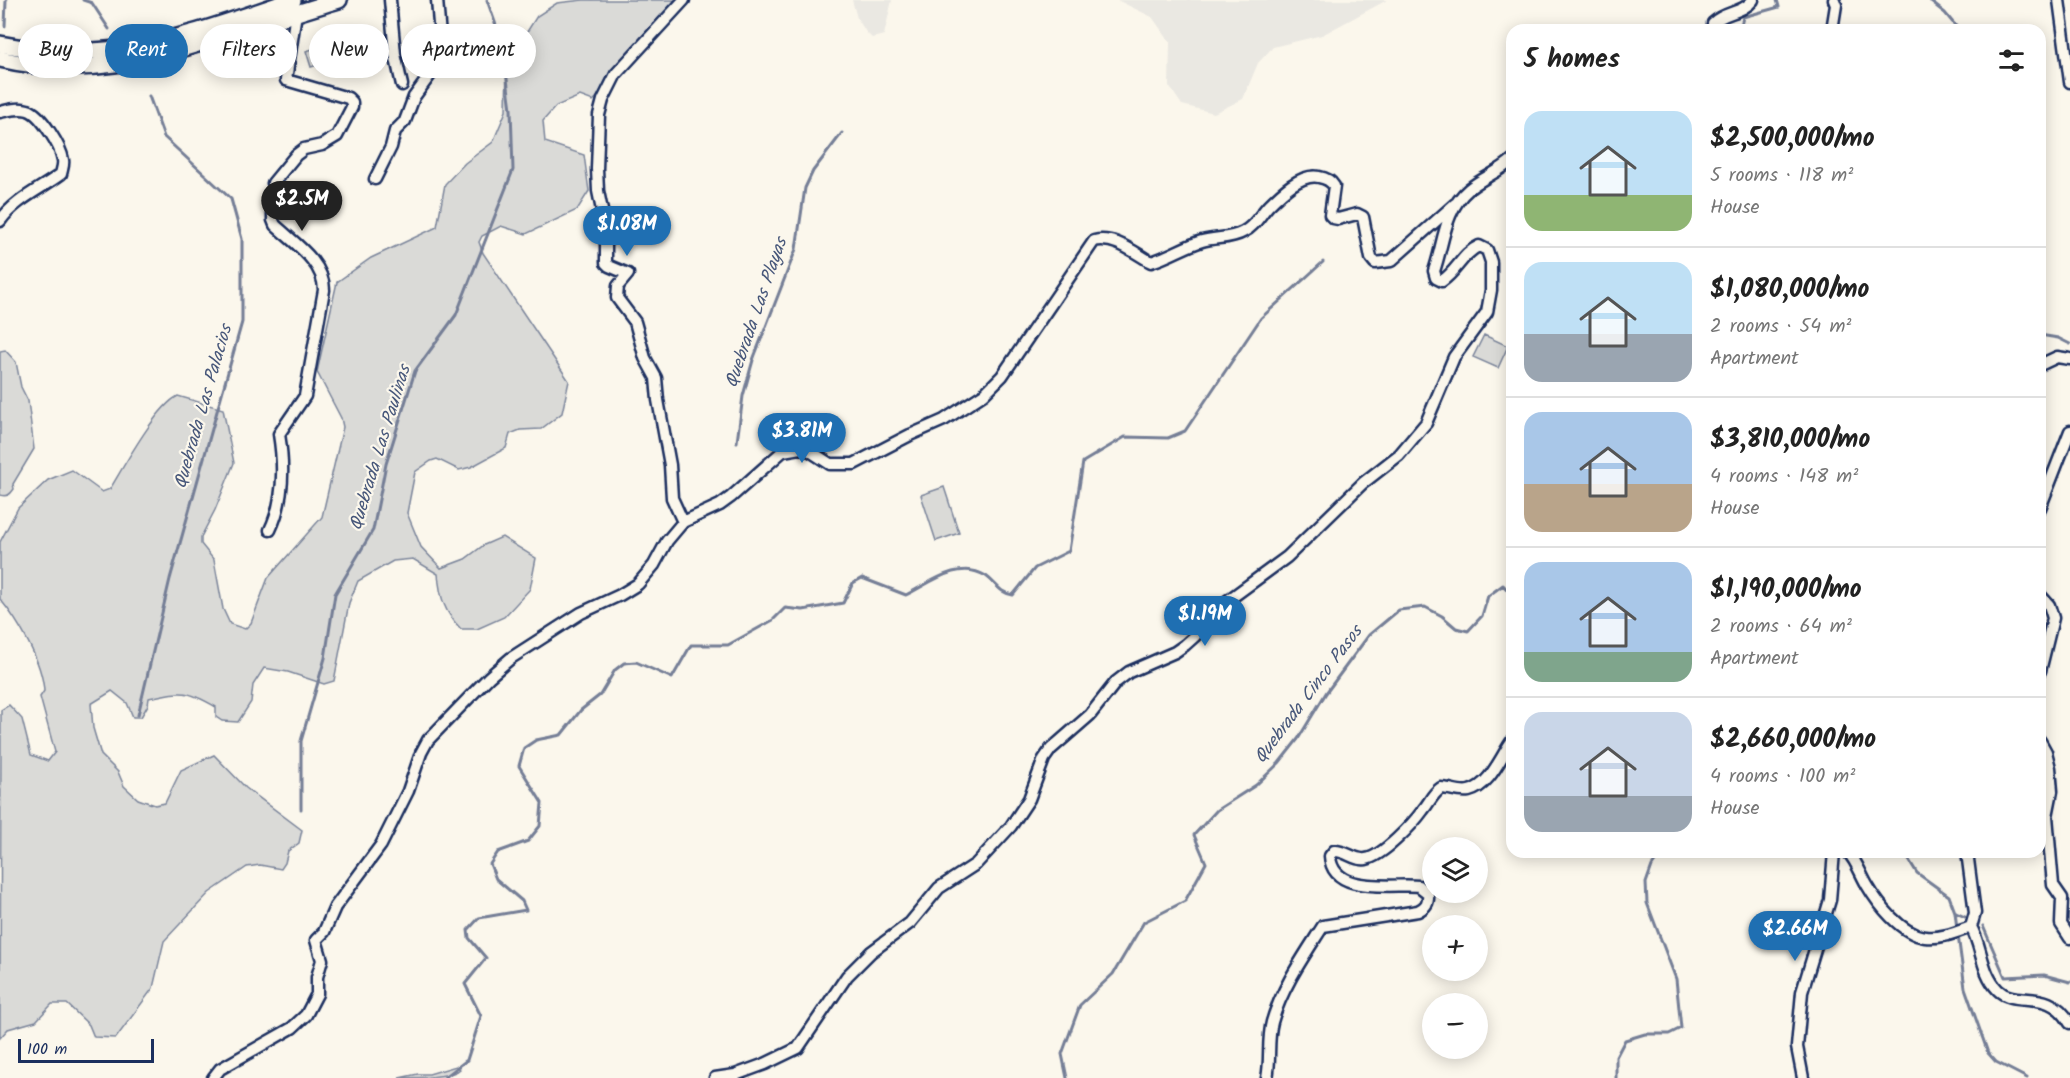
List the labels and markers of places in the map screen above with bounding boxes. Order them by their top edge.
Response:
pin: $2.5M [260,181,344,232]
pin: $1.08M [578,206,676,257]
pin: $3.81M [753,413,851,464]
pin: $1.19M [1156,596,1254,647]
pin: $2.66M [1746,911,1844,962]

